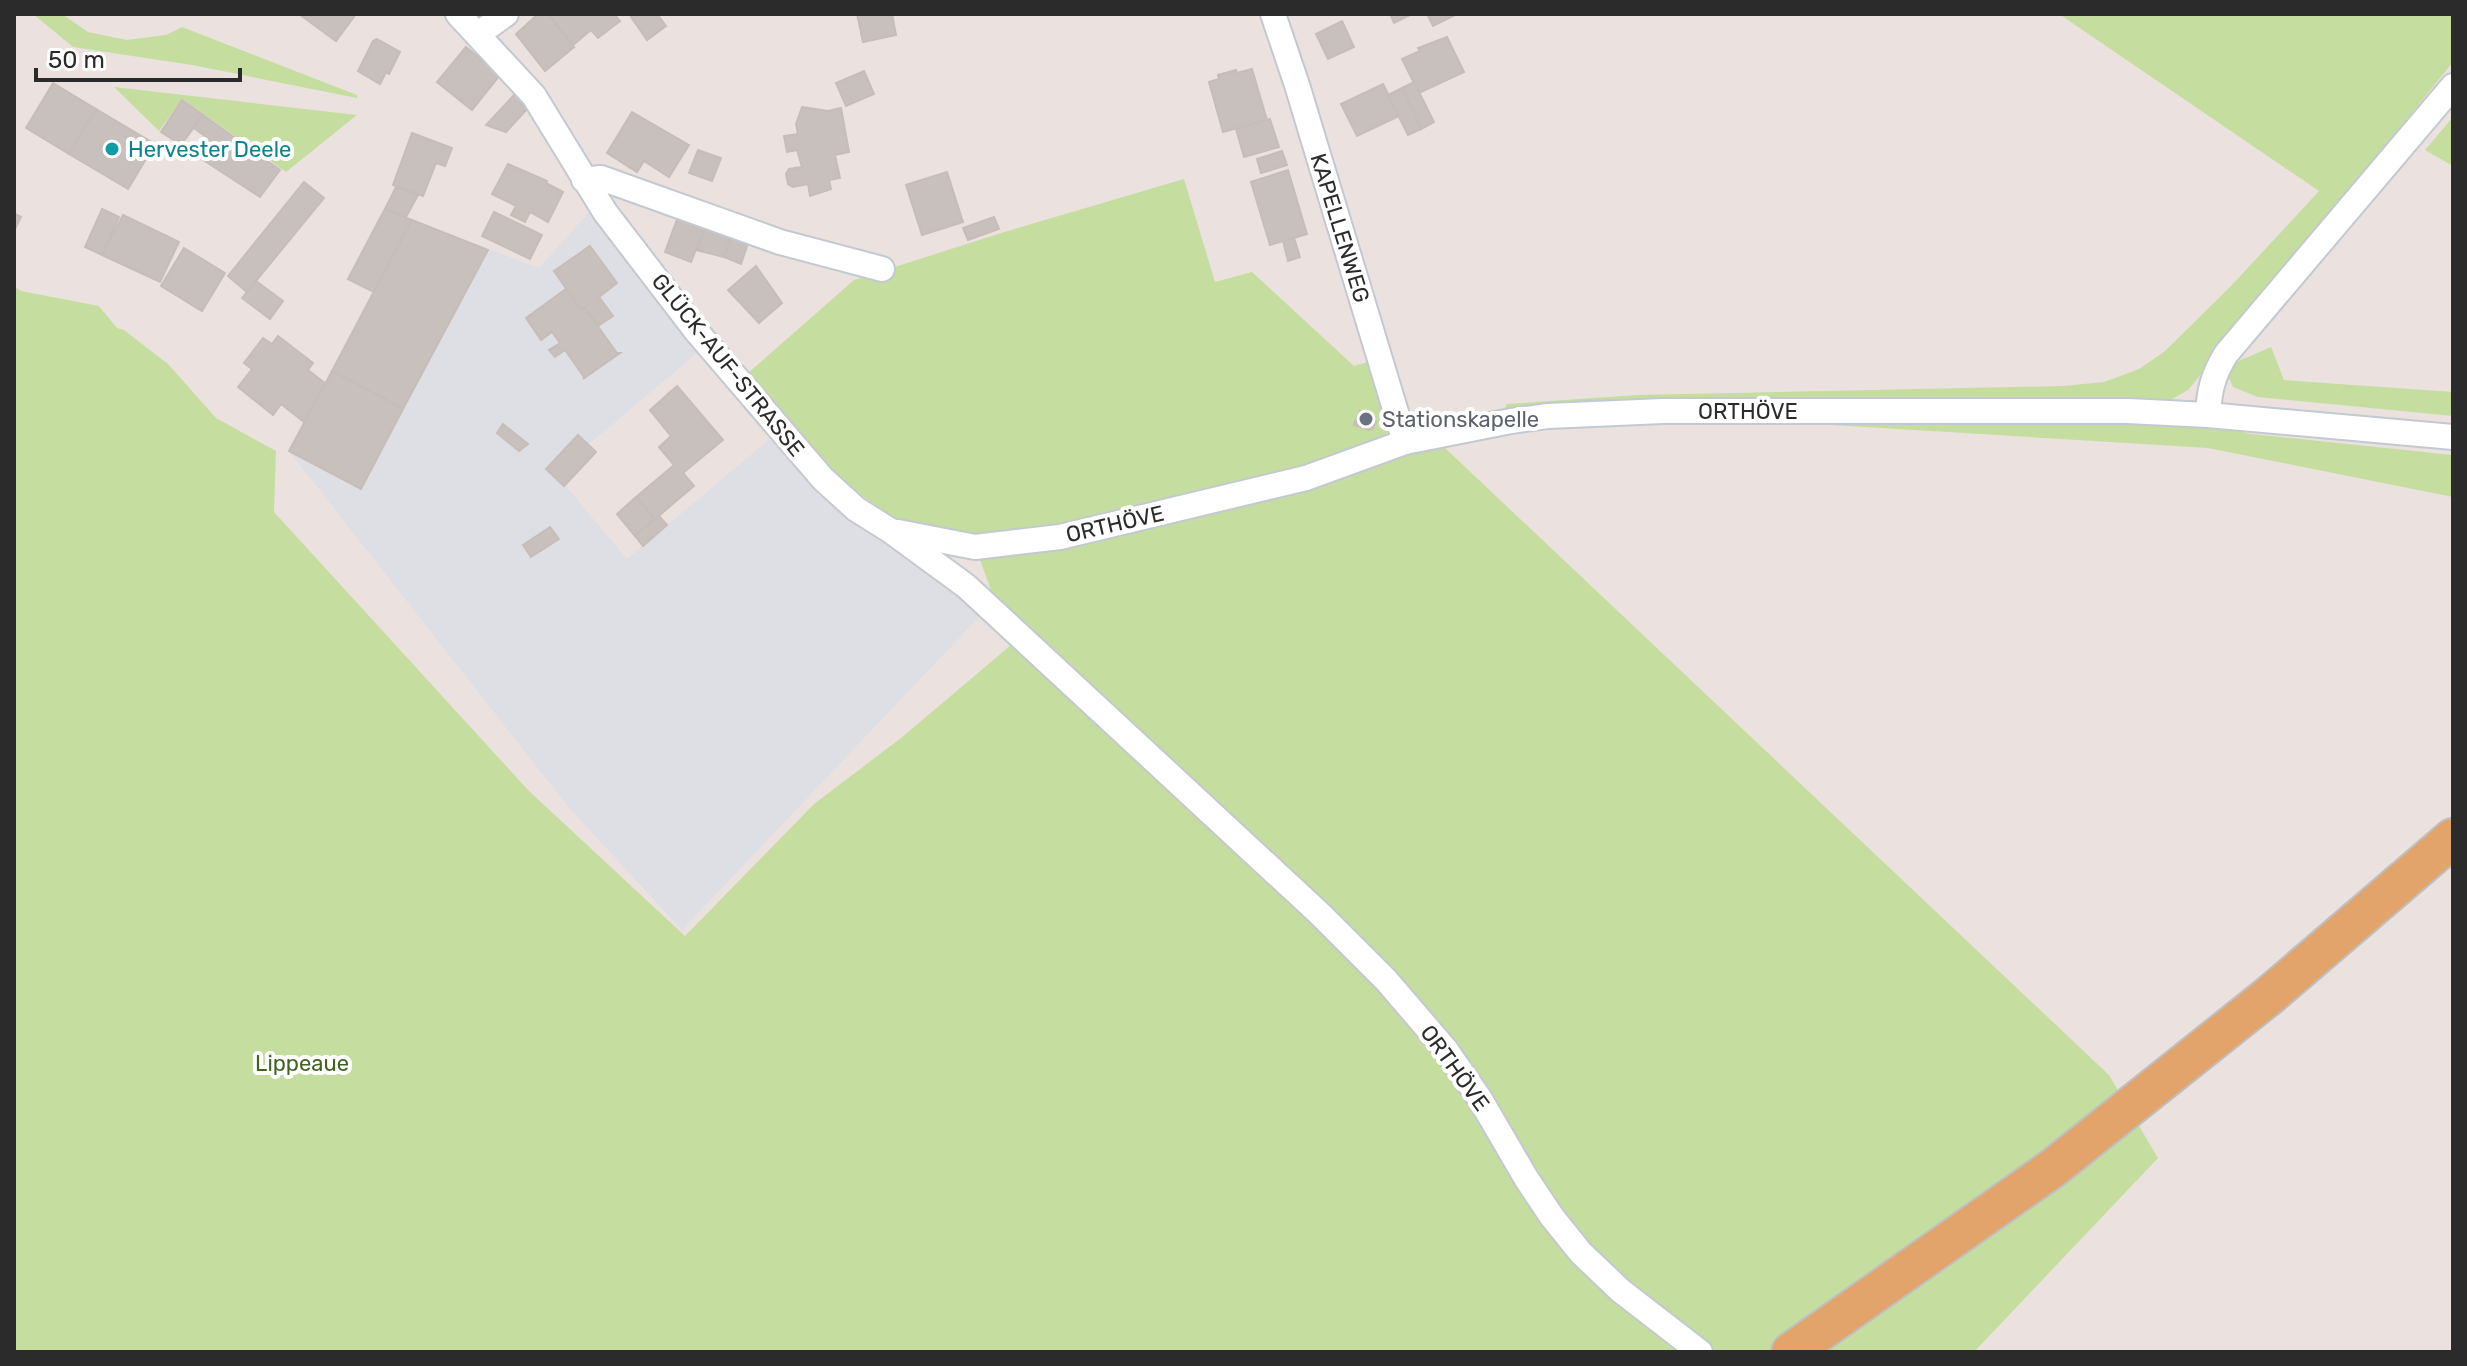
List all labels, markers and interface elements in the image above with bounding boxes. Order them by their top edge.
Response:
scale bar [36,32,240,82]
text: 50 m [48,46,105,74]
place label: Hervester Deele [128,136,291,163]
marker: Hervester Deele [103,140,121,158]
street label: KAPELLENWEG [1304,150,1376,306]
street label: GLÜCK-AUF-STRASSE [646,268,810,462]
street label: ORTHÖVE [1698,398,1798,425]
place label: Stationskapelle [1382,406,1539,433]
marker: Stationskapelle [1357,410,1375,428]
street label: ORTHÖVE [1063,500,1167,548]
street label: ORTHÖVE [1415,1020,1495,1116]
park label: Lippeaue [255,1050,349,1077]

